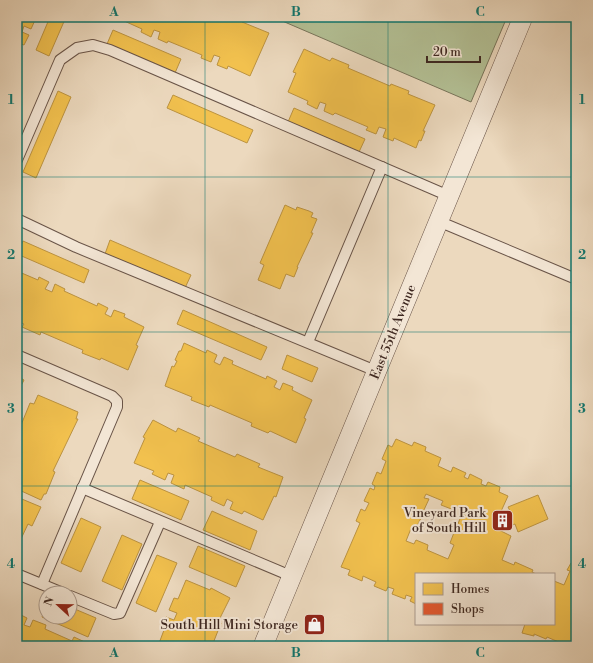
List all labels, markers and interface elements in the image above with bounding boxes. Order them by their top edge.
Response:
text: A [108,4,119,20]
text: B [291,4,301,20]
text: C [475,4,485,20]
scale bar [427,38,480,64]
text: 20 m [433,45,461,60]
text: 1 [8,92,15,108]
text: 1 [579,92,586,108]
text: 2 [7,247,15,263]
text: 2 [578,247,586,263]
street label: East 55th Avenue [367,282,419,382]
text: 3 [7,401,15,417]
text: 3 [578,401,586,417]
place label: Vineyard Park of South Hill [402,505,487,536]
building icon: Vineyard Park of South Hill [489,507,515,533]
text: 4 [7,556,16,572]
text: 4 [578,556,587,572]
legend [415,573,555,625]
text: Homes [451,582,489,597]
north arrow [38,585,78,625]
text: N [42,595,58,608]
text: Shops [451,602,484,617]
shop icon: South Hill Mini Storage [301,612,327,638]
place label: South Hill Mini Storage [161,617,298,633]
text: A [108,645,119,661]
text: B [291,645,301,661]
text: C [475,645,485,661]

